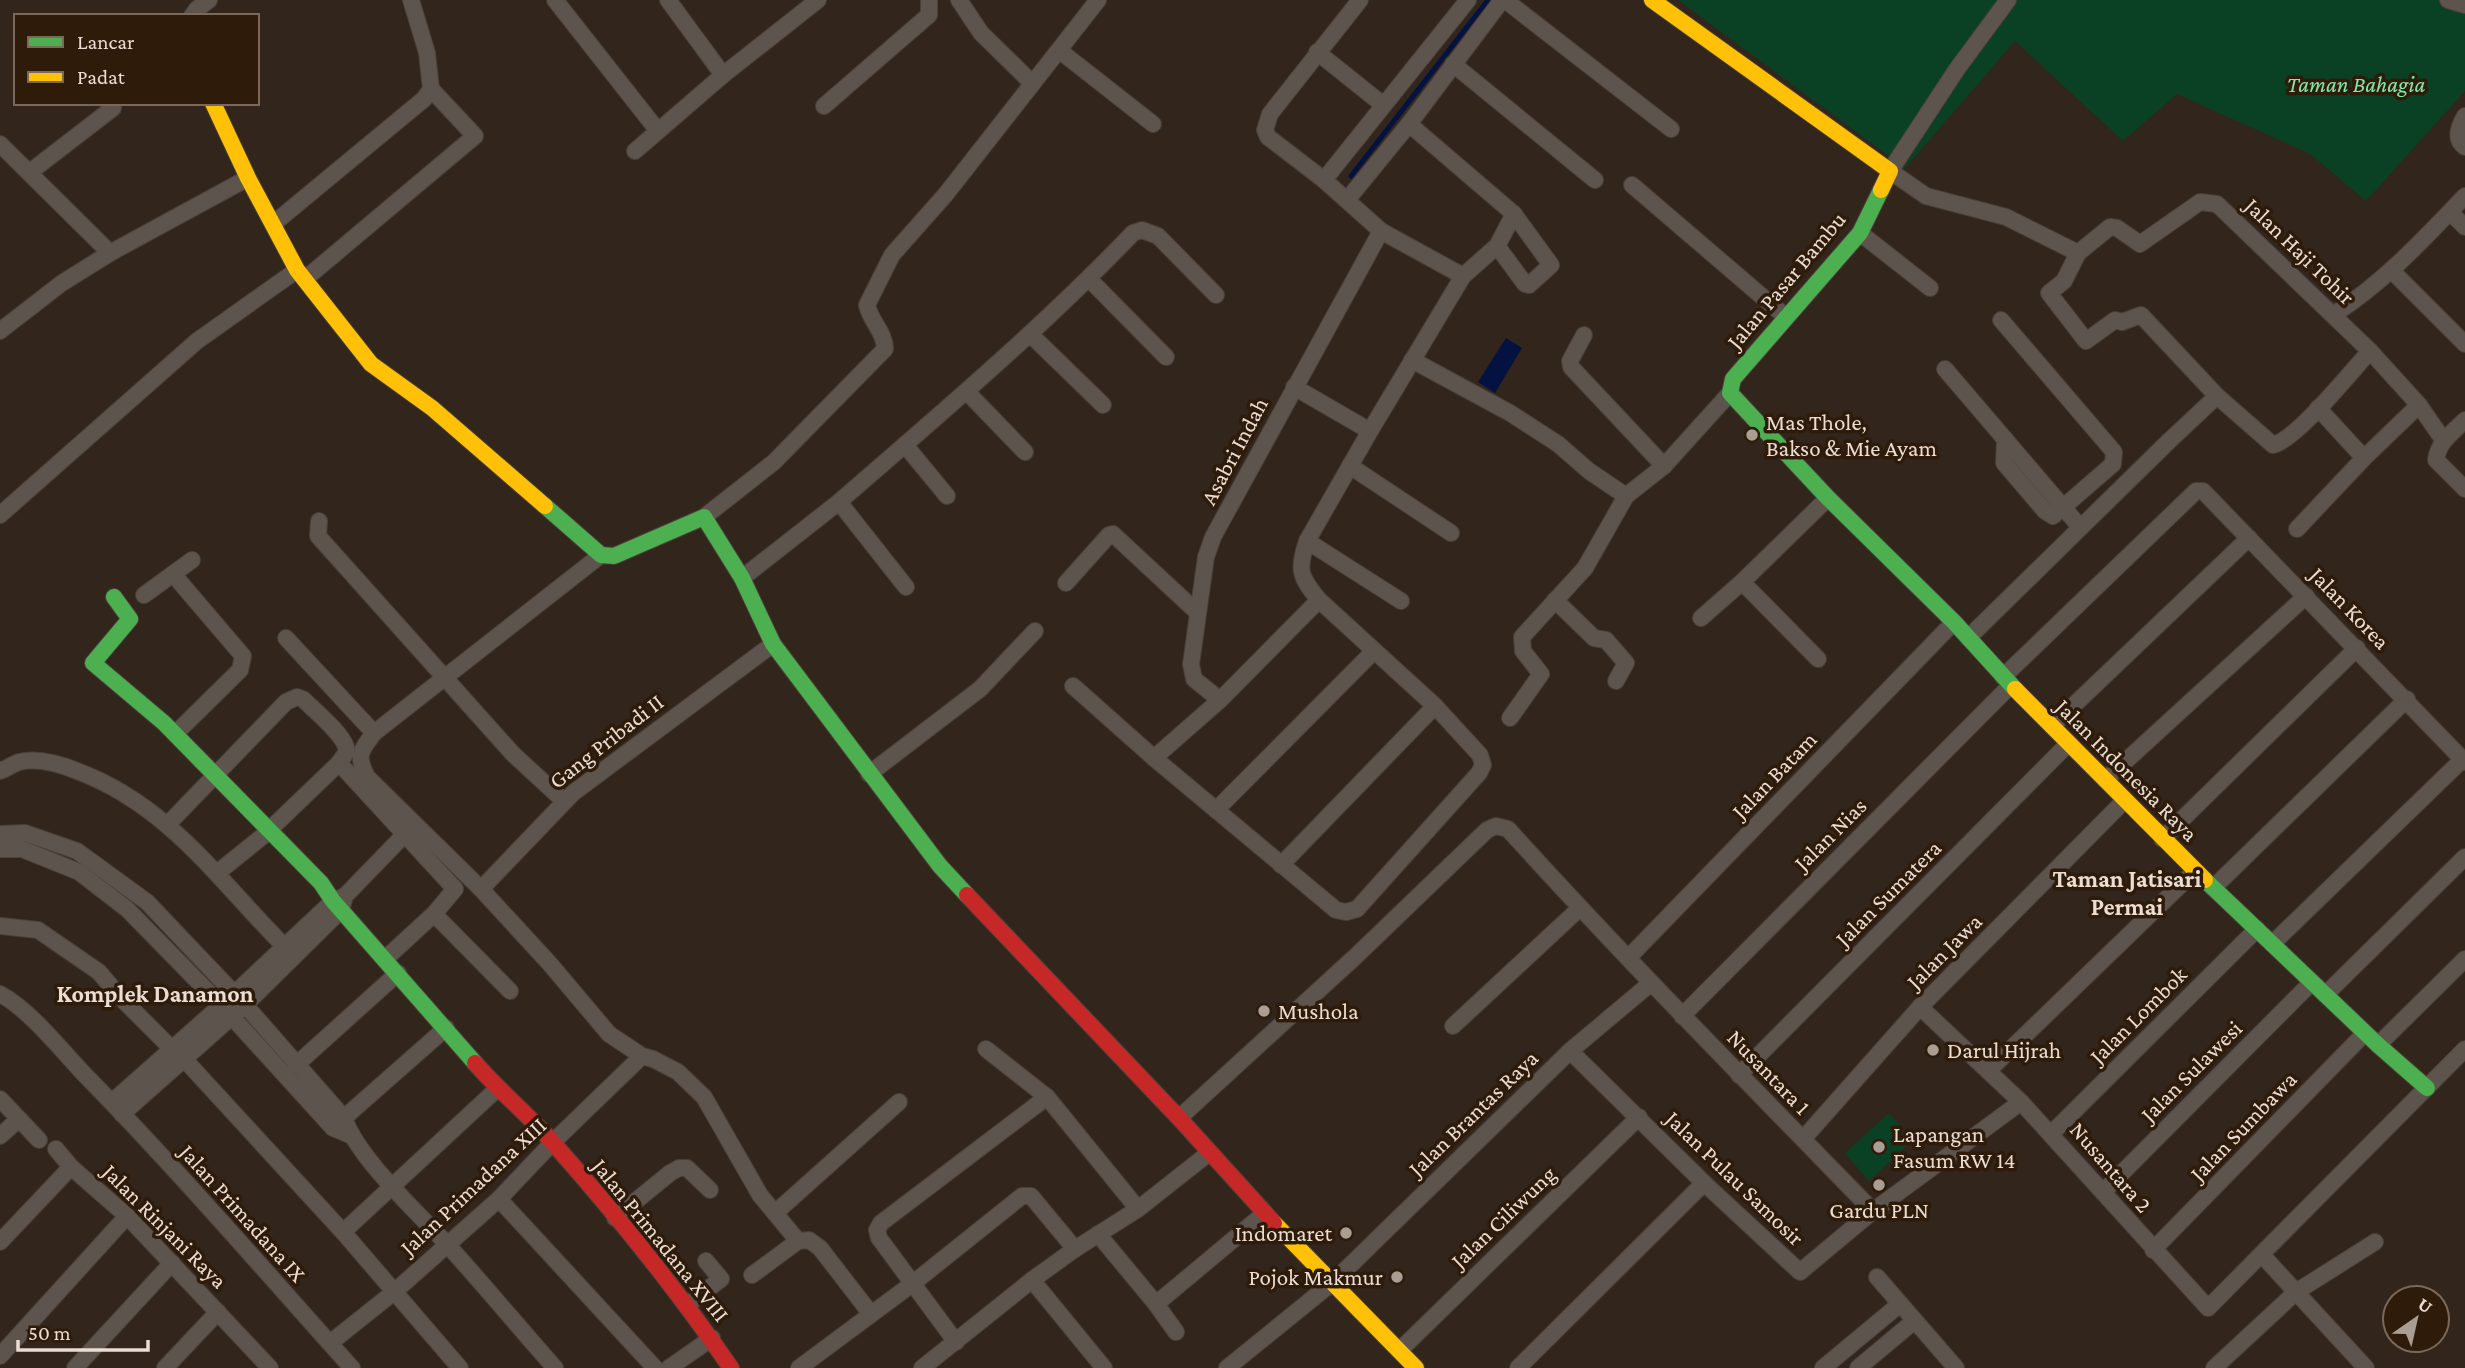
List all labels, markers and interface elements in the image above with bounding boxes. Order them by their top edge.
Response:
legend [14,14,259,105]
text: Lancar [77,30,135,54]
text: Padat [77,65,126,89]
park label: Taman Bahagia [2287,71,2425,97]
street label: Jalan Haji Tohir [2238,191,2360,310]
street label: Jalan Pasar Bambu [1720,206,1851,355]
street label: Asabri Indah [1195,393,1273,509]
place label: Mas Thole, Bakso & Mie Ayam [1766,409,1937,461]
marker: Mas Thole, Bakso & Mie Ayam [1744,427,1760,443]
street label: Jalan Korea [2303,560,2396,655]
street label: Gang Pribadi II [544,688,668,794]
street label: Jalan Indonesia Raya [2049,692,2204,847]
street label: Jalan Batam [1725,726,1822,825]
street label: Jalan Nias [1787,792,1872,877]
street label: Jalan Sumatera [1828,834,1947,953]
district label: Taman Jatisari Permai [2053,865,2201,920]
street label: Jalan Jawa [1900,908,1987,995]
street label: Jalan Lombok [2083,961,2192,1070]
district label: Komplek Danamon [56,980,254,1007]
place label: Mushola [1278,998,1359,1024]
marker: Mushola [1256,1003,1272,1019]
street label: Jalan Sulawesi [2134,1015,2247,1128]
street label: Nusantara 1 [1722,1024,1816,1120]
place label: Darul Hijrah [1947,1037,2061,1063]
marker: Darul Hijrah [1925,1042,1941,1058]
street label: Jalan Brantas Raya [1401,1044,1543,1183]
street label: Jalan Sumbawa [2183,1066,2302,1188]
street label: Jalan Pulau Samosir [1659,1104,1810,1251]
street label: Jalan Primadana XIII [393,1112,551,1262]
street label: Nusantara 2 [2065,1117,2157,1217]
place label: Lapangan Fasum RW 14 [1893,1121,2016,1173]
street label: Jalan Primadana IX [173,1137,311,1287]
marker: Lapangan Fasum RW 14 [1871,1139,1887,1155]
street label: Jalan Primadana XVIII [586,1152,735,1327]
street label: Jalan Rinjani Raya [96,1157,233,1294]
street label: Jalan Ciliwung [1444,1161,1561,1275]
marker: Gardu PLN [1871,1177,1887,1193]
place label: Gardu PLN [1829,1197,1929,1223]
place label: Indomaret [1235,1220,1332,1246]
marker: Indomaret [1338,1225,1354,1241]
place label: Pojok Makmur [1249,1264,1383,1290]
marker: Pojok Makmur [1389,1269,1405,1285]
north arrow [2381,1284,2451,1354]
text: U [2414,1293,2436,1318]
scale bar [18,1308,147,1352]
text: 50 m [28,1321,71,1345]

